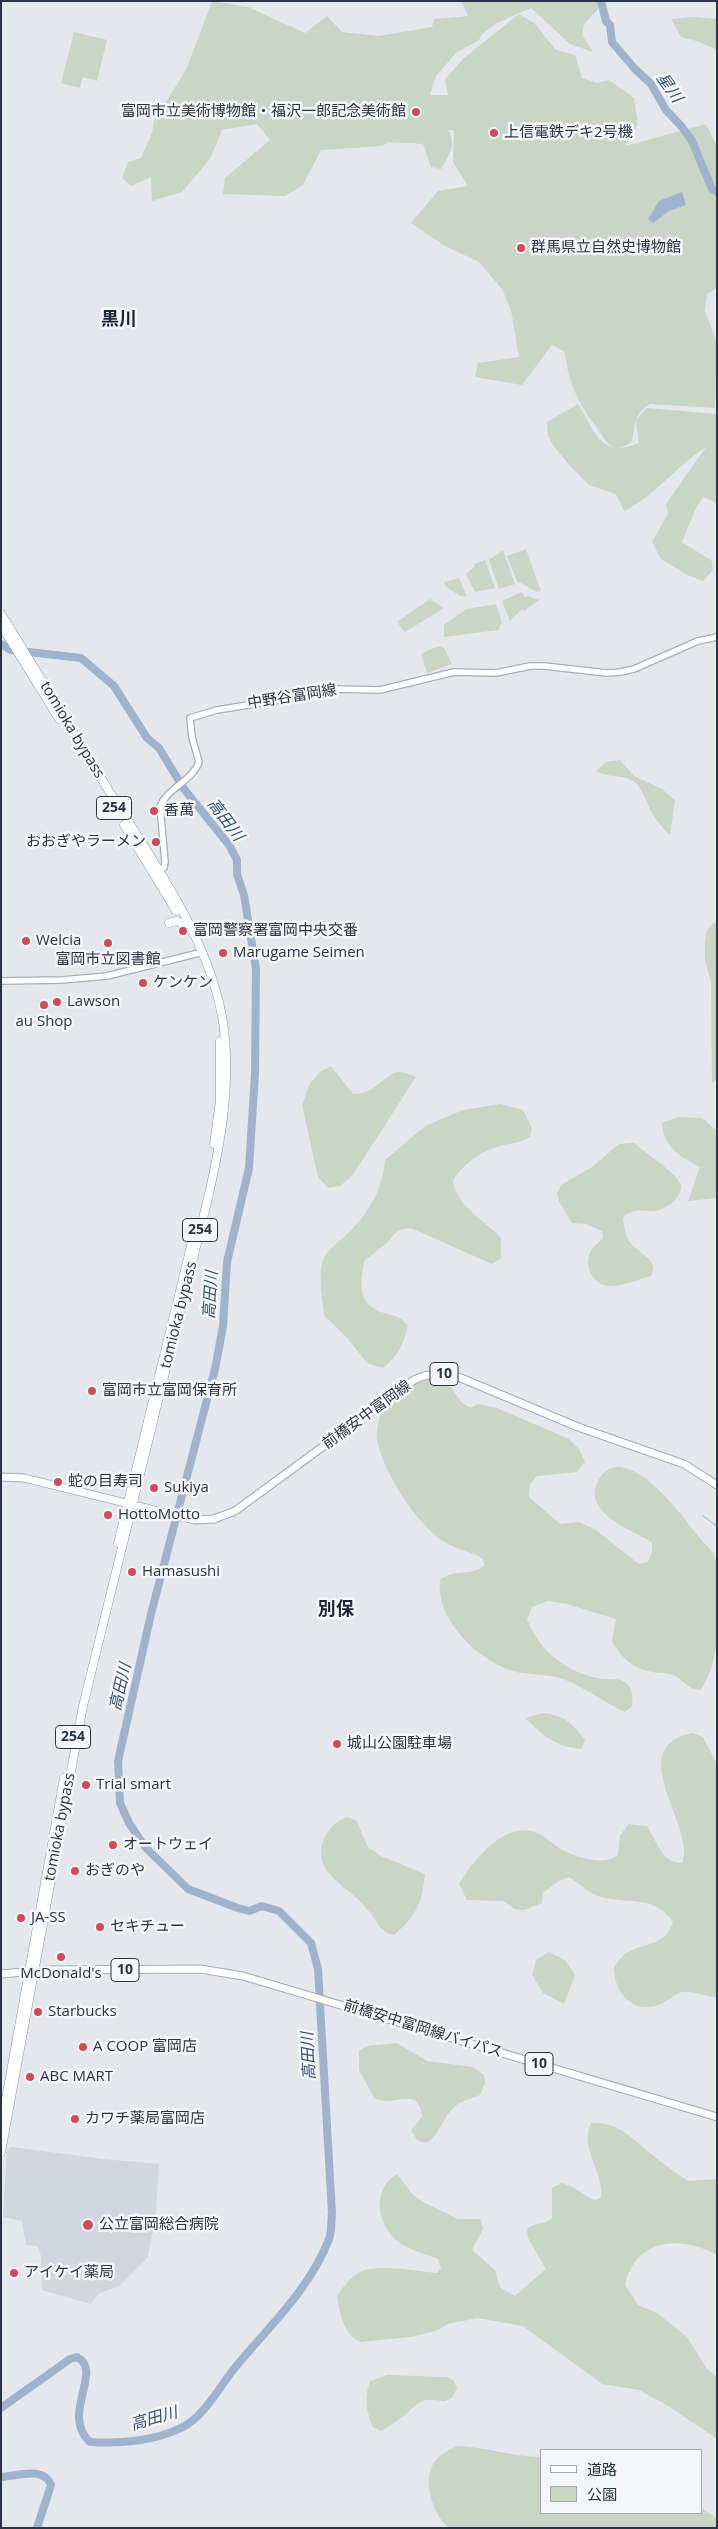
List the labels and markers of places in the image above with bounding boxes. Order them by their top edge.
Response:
place label: 富岡市立美術博物館・福沢一郎記念美術館 [121,103,406,121]
marker: 富岡市立美術博物館・福沢一郎記念美術館 [410,106,422,118]
place label: 上信電鉄デキ2号機 [504,124,633,142]
marker: 上信電鉄デキ2号機 [488,127,500,139]
place label: 群馬県立自然史博物館 [531,239,681,257]
marker: 群馬県立自然史博物館 [515,242,527,254]
place label: 香萬 [164,802,194,820]
marker: 香萬 [148,805,160,817]
place label: おおぎやラーメン [26,833,146,851]
marker: おおぎやラーメン [150,836,162,848]
place label: 富岡警察署富岡中央交番 [193,922,358,940]
marker: 富岡警察署富岡中央交番 [177,925,189,937]
place label: Welcia [36,932,81,950]
marker: Welcia [20,935,32,947]
marker: 富岡市立図書館 [102,937,114,949]
place label: Marugame Seimen [233,944,365,962]
marker: Marugame Seimen [217,947,229,959]
place label: 富岡市立図書館 [56,951,160,969]
place label: ケンケン [153,974,213,992]
marker: ケンケン [137,977,149,989]
place label: Lawson [67,993,120,1011]
marker: Lawson [51,996,63,1008]
marker: au Shop [38,999,50,1011]
place label: au Shop [15,1013,73,1031]
place label: 富岡市立富岡保育所 [102,1382,237,1400]
marker: 富岡市立富岡保育所 [86,1385,98,1397]
place label: 蛇の目寿司 [68,1473,143,1491]
marker: 蛇の目寿司 [52,1476,64,1488]
place label: Sukiya [164,1479,209,1497]
marker: Sukiya [148,1482,160,1494]
place label: HottoMotto [118,1506,200,1524]
marker: HottoMotto [102,1509,114,1521]
place label: Hamasushi [142,1563,220,1581]
marker: Hamasushi [126,1566,138,1578]
place label: 城山公園駐車場 [347,1735,452,1753]
marker: 城山公園駐車場 [331,1738,343,1750]
place label: Trial smart [96,1776,171,1794]
marker: Trial smart [80,1779,92,1791]
place label: オートウェイ [123,1836,213,1854]
marker: オートウェイ [107,1839,119,1851]
place label: おぎのや [85,1862,145,1880]
marker: おぎのや [69,1865,81,1877]
place label: JA-SS [31,1909,66,1927]
marker: JA-SS [15,1912,27,1924]
place label: セキチュー [110,1918,185,1936]
marker: セキチュー [94,1921,106,1933]
marker: McDonald's [55,1951,67,1963]
place label: McDonald's [20,1965,102,1983]
place label: Starbucks [48,2003,117,2021]
marker: Starbucks [32,2006,44,2018]
place label: A COOP 富岡店 [93,2038,197,2056]
marker: A COOP 富岡店 [77,2041,89,2053]
place label: ABC MART [40,2068,113,2086]
marker: ABC MART [24,2071,36,2083]
place label: カワチ薬局富岡店 [85,2110,205,2128]
marker: カワチ薬局富岡店 [69,2113,81,2125]
place label: 公立富岡総合病院 [99,2216,219,2234]
marker: 公立富岡総合病院 [81,2218,95,2232]
place label: アイケイ薬局 [24,2264,114,2282]
marker: アイケイ薬局 [8,2267,20,2279]

